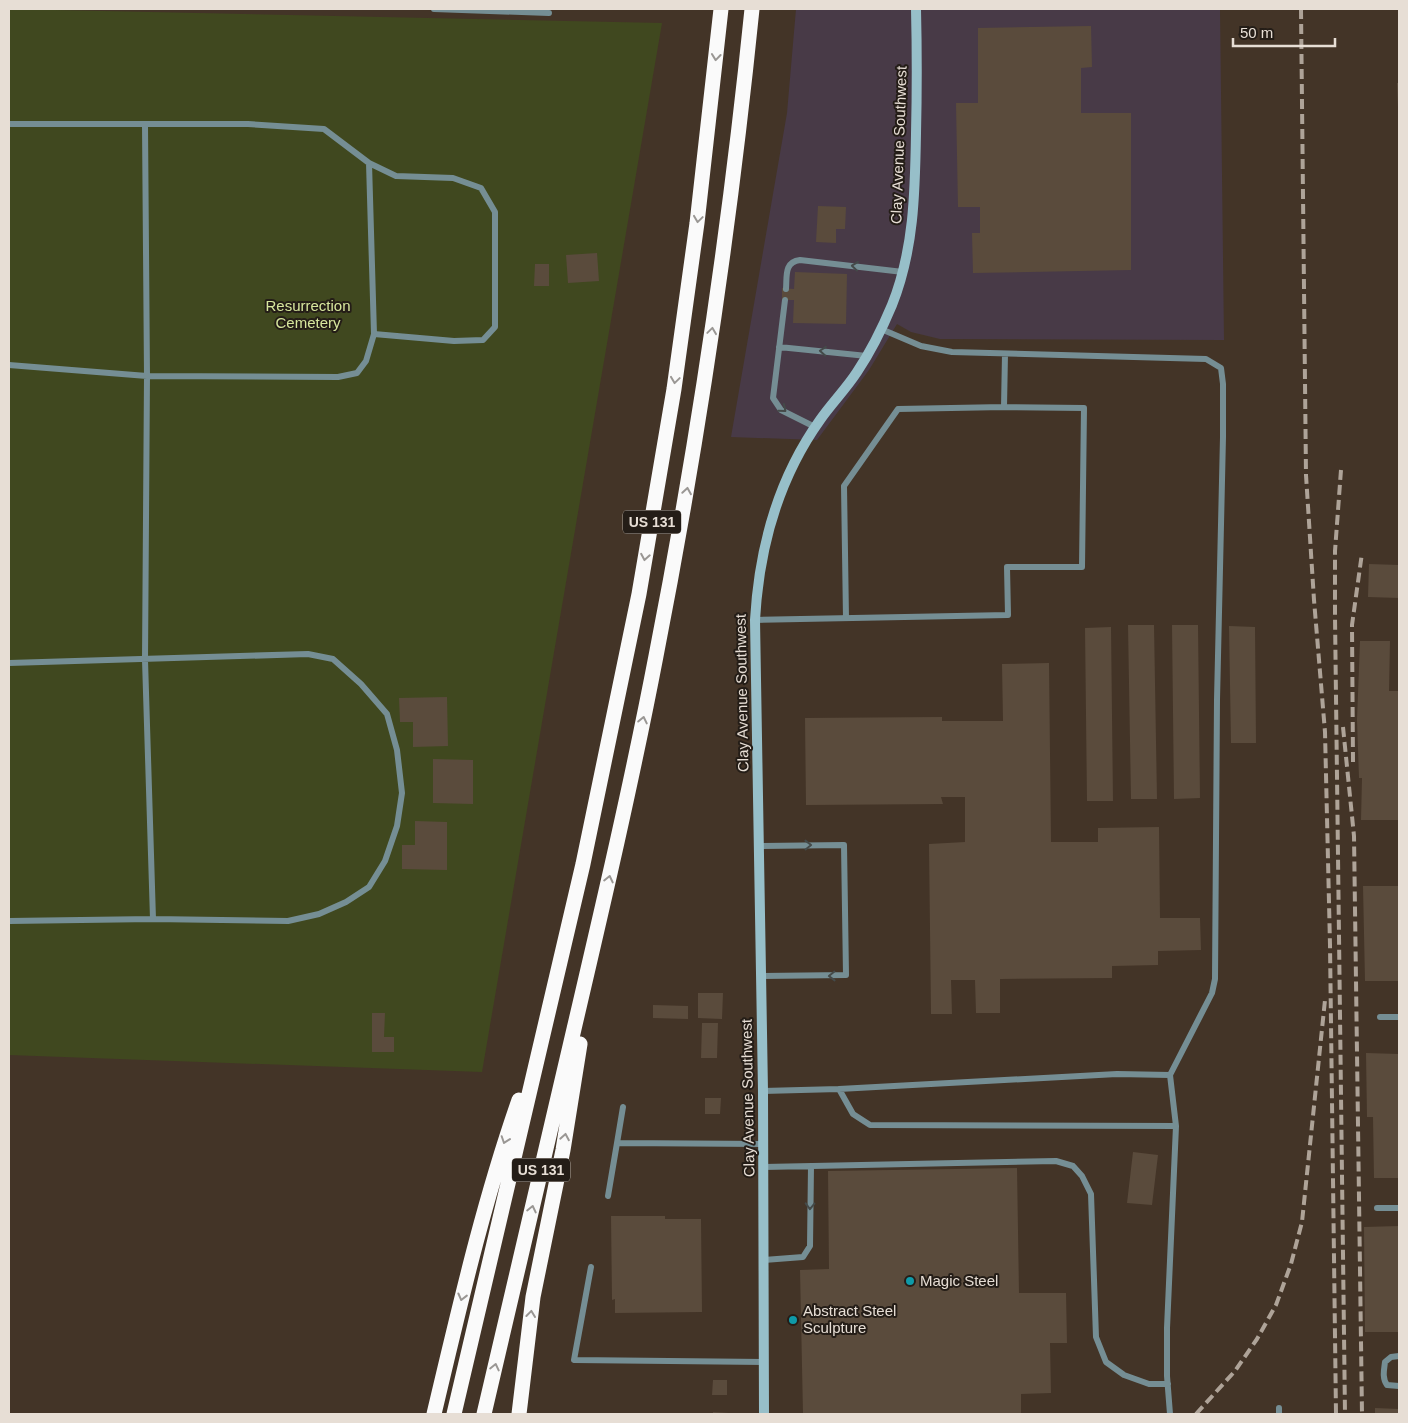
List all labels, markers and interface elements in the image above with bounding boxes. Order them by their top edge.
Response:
scale bar [1233,15,1336,47]
text: 50 m [1240,24,1273,41]
one-way arrow [711,54,722,62]
street label: Clay Avenue Southwest [887,65,910,224]
one-way arrow [693,215,704,223]
one-way arrow [850,261,858,272]
park label: Resurrection Cemetery [265,297,351,331]
one-way arrow [706,327,717,335]
one-way arrow [819,346,827,357]
one-way arrow [670,376,681,384]
one-way arrow [777,403,786,412]
one-way arrow [681,487,691,496]
road number: US 131 [623,511,681,534]
one-way arrow [641,553,651,562]
street label: Clay Avenue Southwest [732,613,751,772]
one-way arrow [638,715,648,724]
one-way arrow [804,840,812,850]
one-way arrow [603,874,614,883]
one-way arrow [828,970,836,981]
street label: Clay Avenue Southwest [738,1018,757,1177]
one-way arrow [560,1133,570,1141]
one-way arrow [501,1135,511,1144]
road number: US 131 [512,1158,570,1182]
one-way arrow [805,1202,815,1210]
one-way arrow [526,1204,537,1213]
place label: Magic Steel [920,1272,998,1289]
marker: Magic Steel [904,1275,916,1287]
one-way arrow [457,1292,468,1301]
place label: Abstract Steel Sculpture [803,1302,896,1336]
one-way arrow [525,1309,536,1317]
marker: Abstract Steel Sculpture [787,1314,799,1326]
one-way arrow [489,1362,500,1371]

